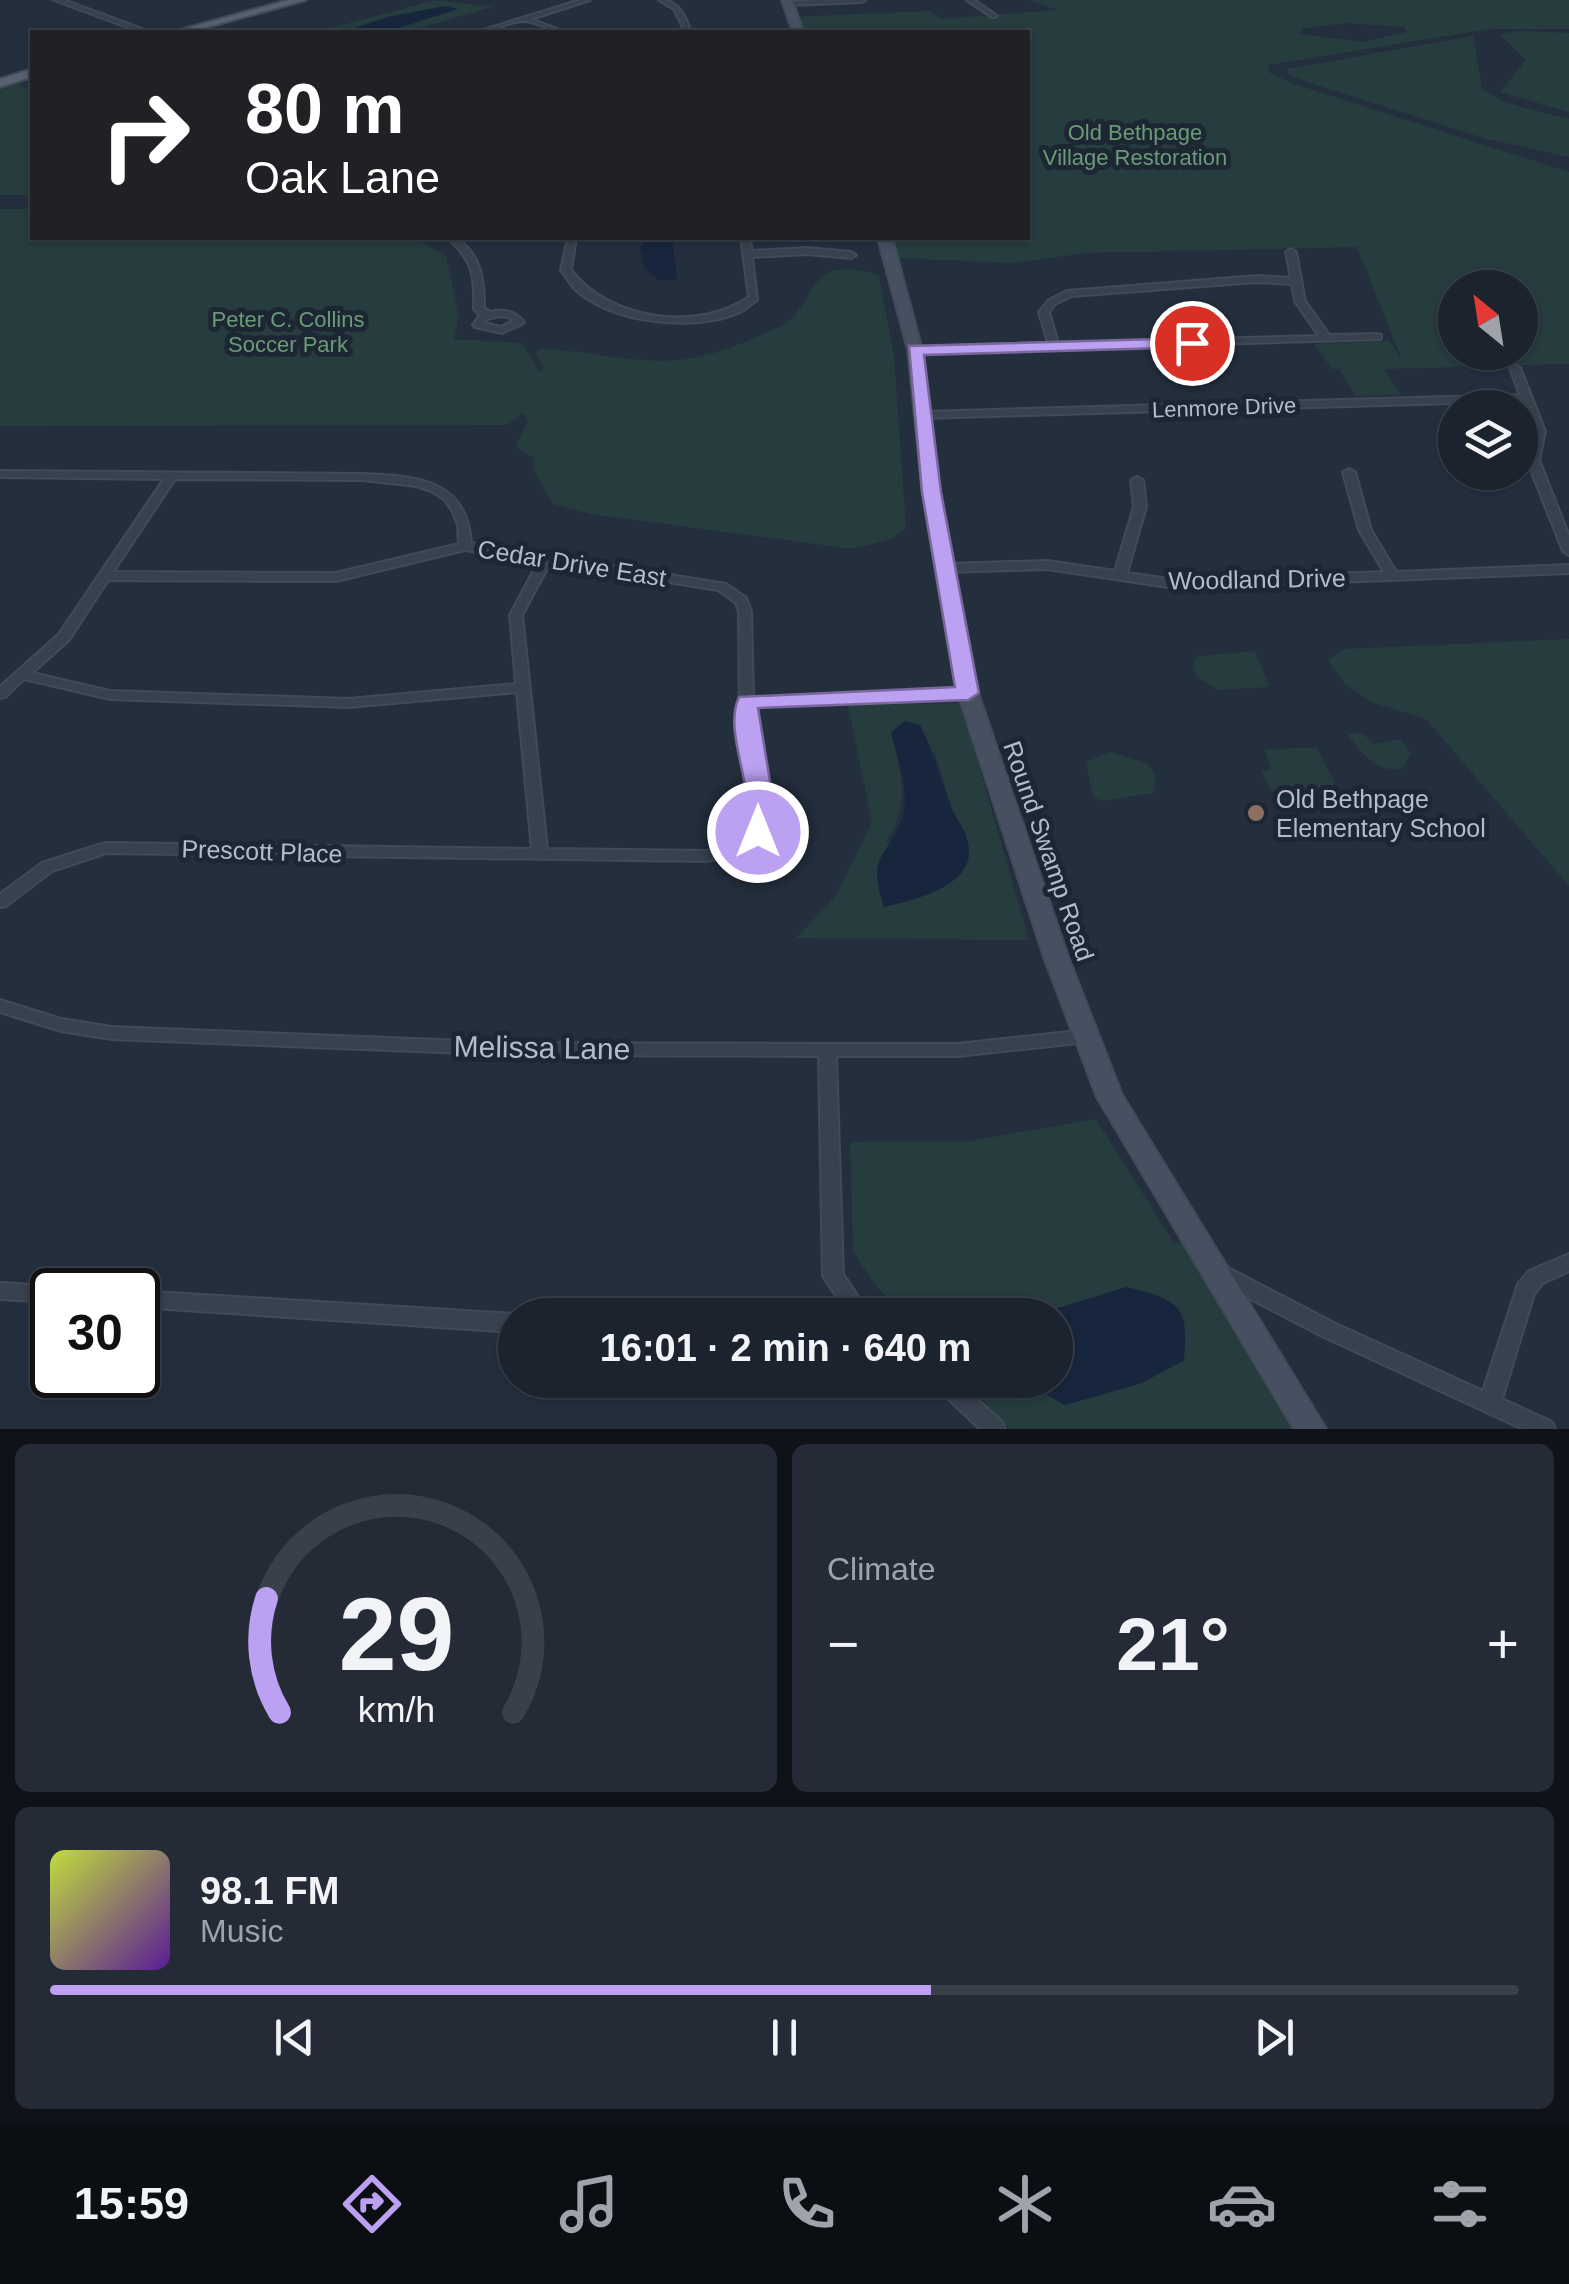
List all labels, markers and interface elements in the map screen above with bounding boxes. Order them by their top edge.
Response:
icon: right [80,70,210,200]
text: 80 m [245,70,405,148]
park label: Old Bethpage Village Restoration [1043,120,1227,170]
text: Oak Lane [245,152,440,203]
north arrow [1438,270,1538,370]
map controls [1438,270,1538,490]
pin [1150,301,1235,386]
park label: Peter C. Collins Soccer Park [212,307,364,357]
icon: arrive [1165,316,1220,371]
button: layers [1438,390,1538,490]
street label: Lenmore Drive [1151,392,1297,423]
street label: Cedar Drive East [476,534,668,592]
street label: Woodland Drive [1168,563,1346,595]
street label: Round Swamp Road [998,737,1100,965]
position arrow [706,780,810,884]
place label: Old Bethpage Elementary School [1276,785,1486,842]
marker: Old Bethpage Elementary School [1245,802,1267,824]
street label: Prescott Place [181,834,343,868]
street label: Melissa Lane [453,1029,631,1066]
speed limit sign: 30 [30,1268,160,1398]
text: 16:01 · 2 min · 640 m [600,1327,971,1369]
text: Climate [827,1551,935,1587]
text: 29 [338,1576,454,1692]
text: 21° [1116,1602,1230,1686]
text: − [827,1613,859,1675]
text: + [1487,1613,1519,1675]
text: km/h [357,1690,435,1730]
text: 98.1 FM [200,1870,339,1912]
text: Music [200,1913,284,1949]
icon: previous [267,2010,322,2065]
icon: pause [757,2010,812,2065]
icon: next [1247,2010,1302,2065]
icon: directions [337,2169,407,2239]
icon: music [554,2169,624,2239]
icon: phone [772,2169,842,2239]
icon: climate [990,2169,1060,2239]
icon: car [1207,2169,1277,2239]
icon: filters [1425,2169,1495,2239]
text: 15:59 [74,2178,189,2229]

